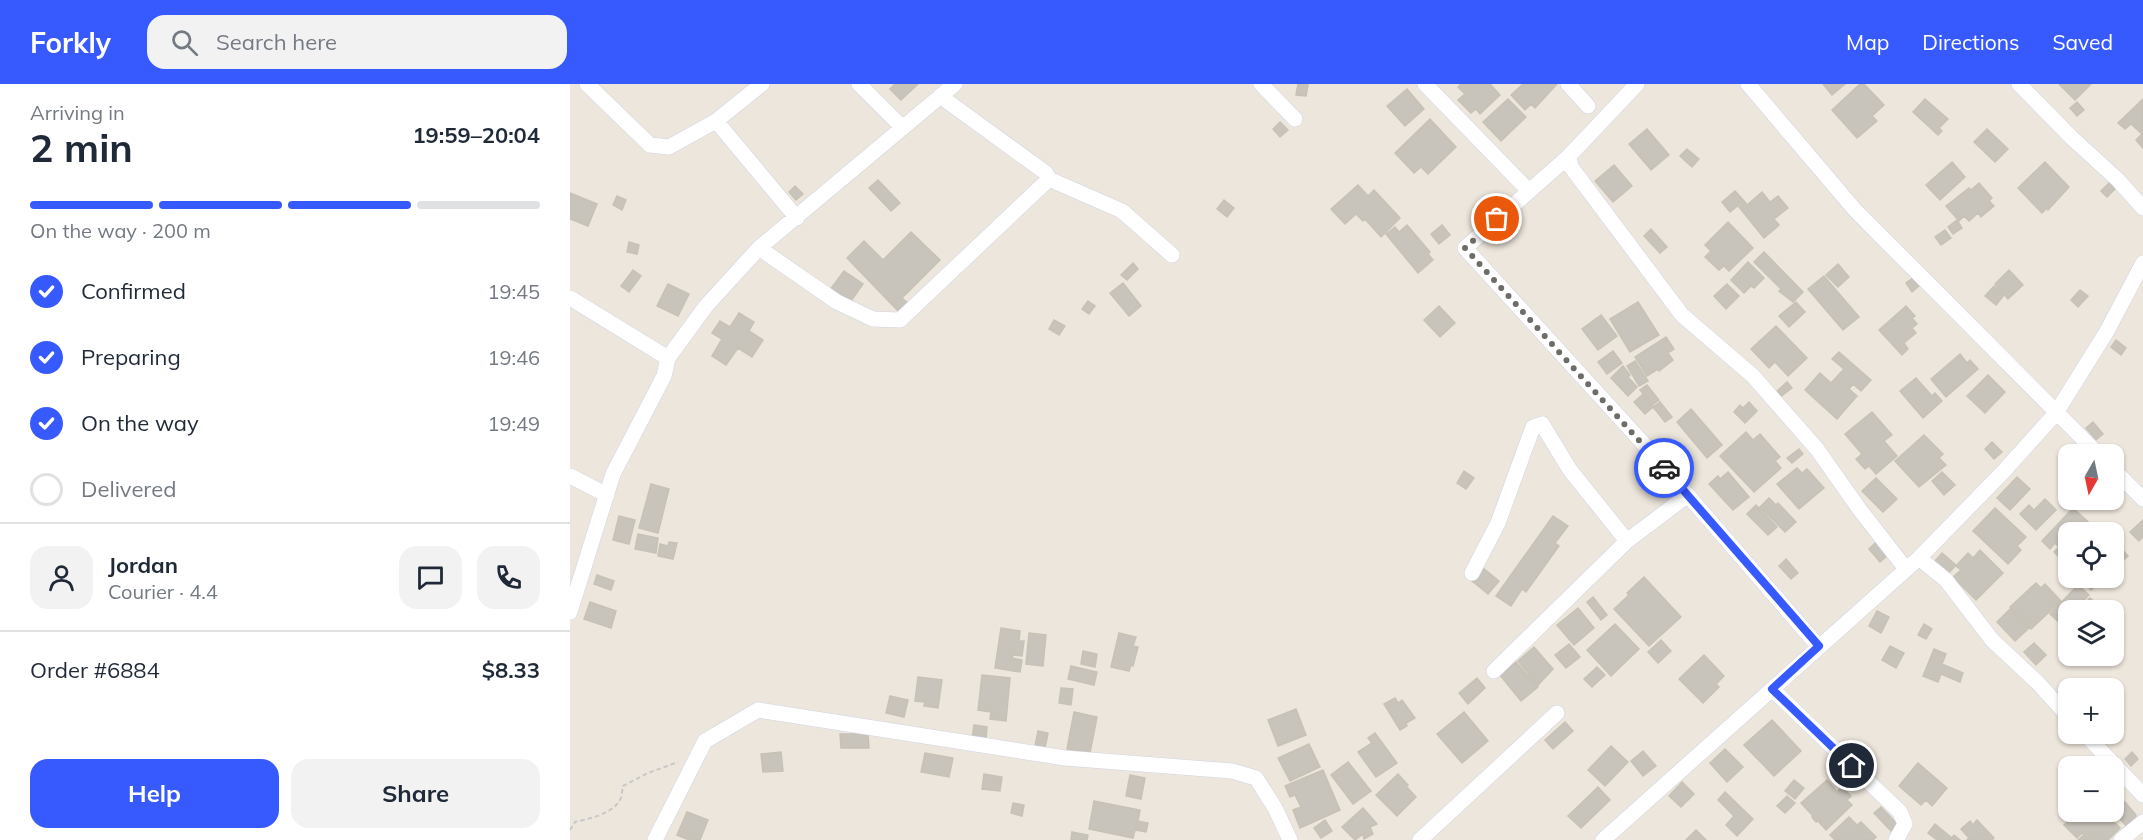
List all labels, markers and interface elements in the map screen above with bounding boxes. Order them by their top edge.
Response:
search box [147,15,567,69]
text: Forkly [30,25,111,60]
icon: search [168,26,201,59]
text: Search here [216,28,337,56]
text: Map [1846,29,1889,55]
text: Directions [1922,29,2019,55]
text: Saved [2052,29,2113,55]
text: Arriving in [30,100,125,125]
text: 19:59–20:04 [412,121,540,149]
text: 2 min [30,123,133,172]
pin [1471,193,1522,244]
icon: bag [1480,202,1513,235]
text: On the way · 200 m [30,218,211,243]
icon: check [30,275,63,308]
text: Confirmed [81,277,186,305]
text: 19:45 [487,279,540,304]
icon: check [30,341,63,374]
text: Preparing [81,343,181,371]
text: 19:46 [487,345,540,370]
icon: check [30,407,63,440]
text: On the way [81,409,199,437]
text: 19:49 [487,411,540,436]
courier [1634,438,1694,498]
north arrow [2058,444,2124,510]
map controls [2058,444,2124,822]
icon: car [1648,452,1681,485]
text: Delivered [81,475,176,503]
button: locate [2058,522,2124,588]
button: person [30,546,93,609]
button: chat [399,546,462,609]
button: phone [477,546,540,609]
text: Jordan [108,551,178,579]
text: Courier · 4.4 [108,579,218,604]
button: layers [2058,600,2124,666]
text: Order #6884 [30,656,160,684]
text: $8.33 [482,656,540,684]
button: + [2058,678,2124,744]
pin [1826,740,1877,791]
icon: home [1835,749,1868,782]
button: − [2058,756,2124,822]
button: Help [30,759,279,828]
button: Share [291,759,540,828]

